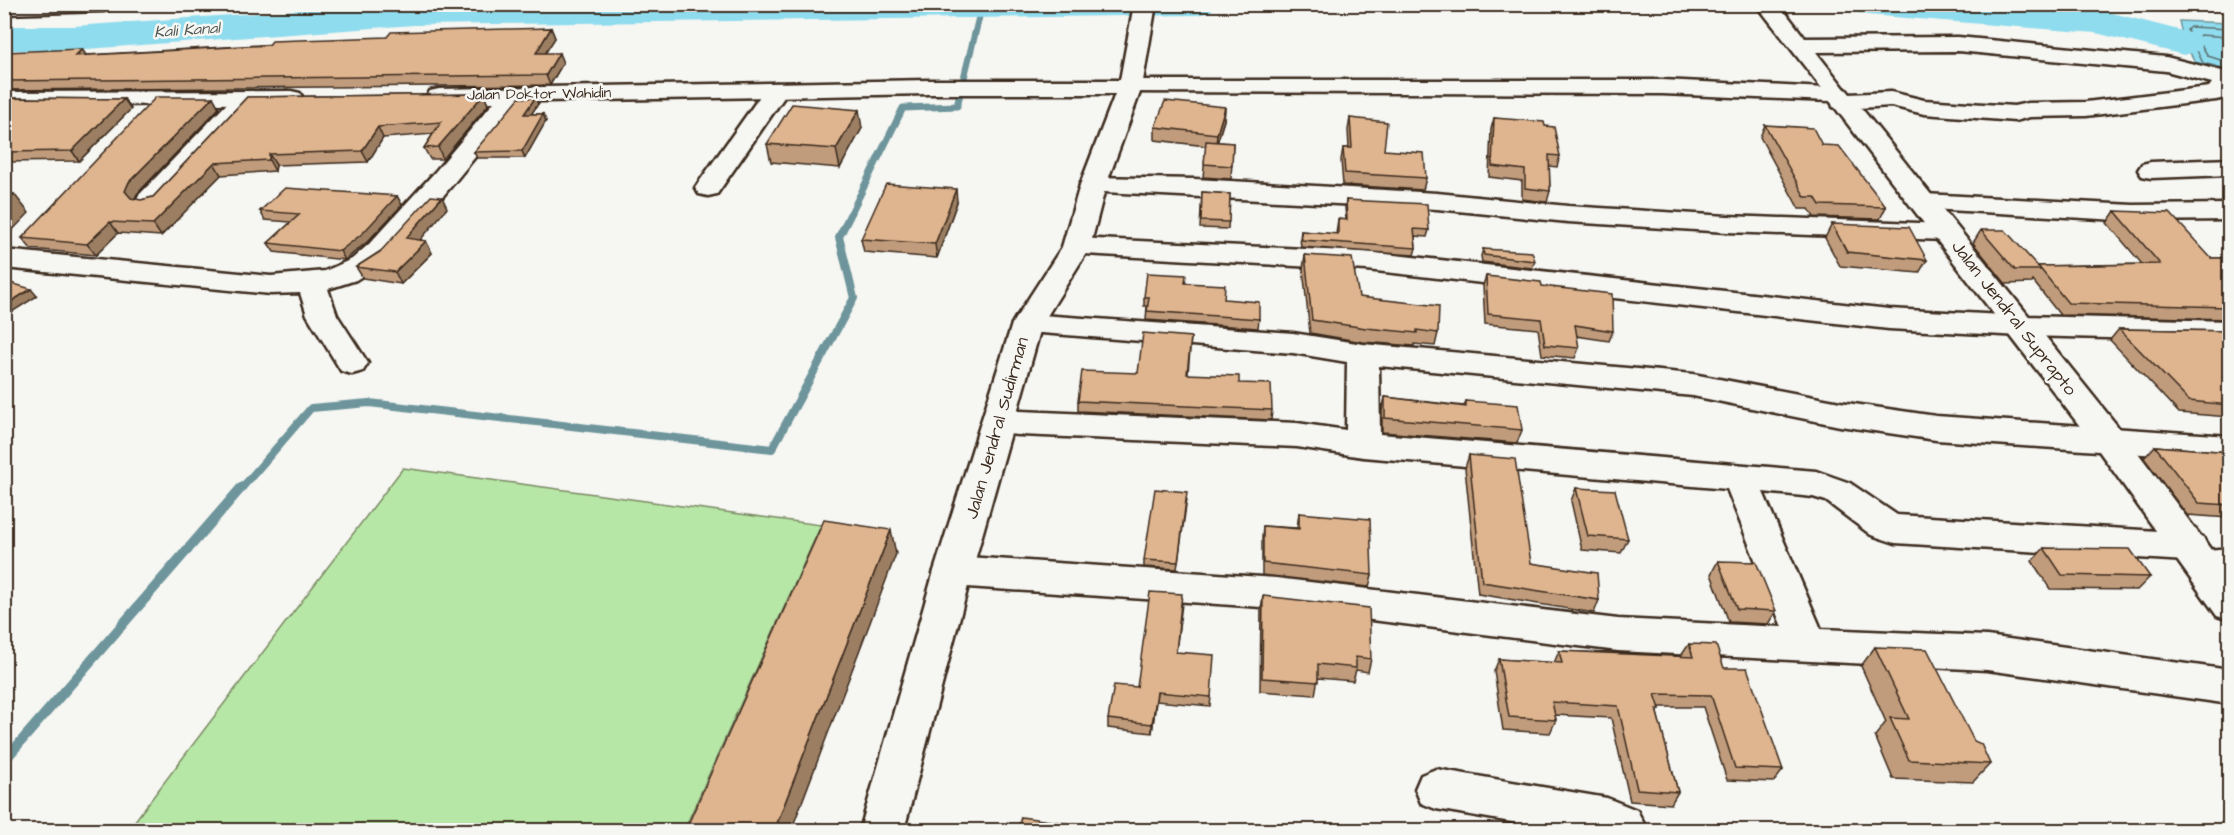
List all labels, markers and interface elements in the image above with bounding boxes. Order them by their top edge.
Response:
water label: Kali Kanal [153,17,223,43]
street label: Jalan Doktor Wahidin [467,82,612,106]
street label: Jalan Jendral Suprapto [1945,235,2083,401]
street label: Jalan Jendral Sudirman [959,334,1035,522]

